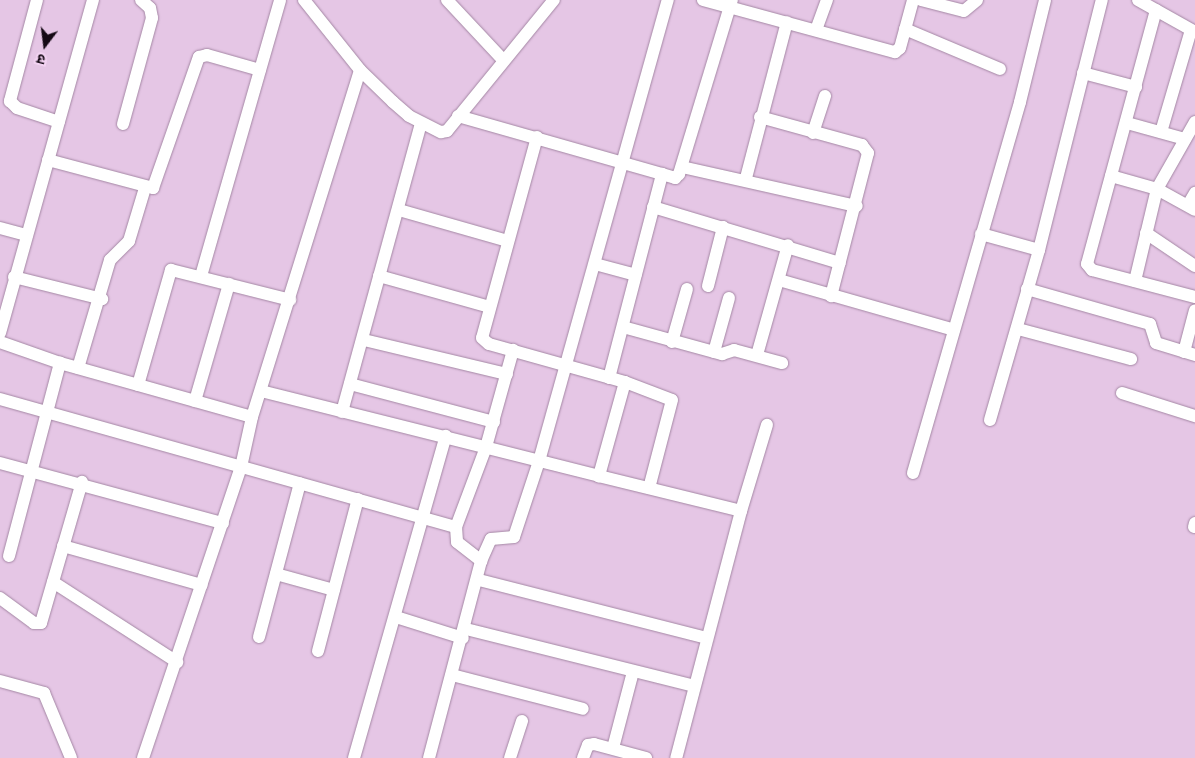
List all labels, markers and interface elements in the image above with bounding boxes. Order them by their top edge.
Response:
north arrow [20,20,70,70]
text: उ [35,50,47,69]

